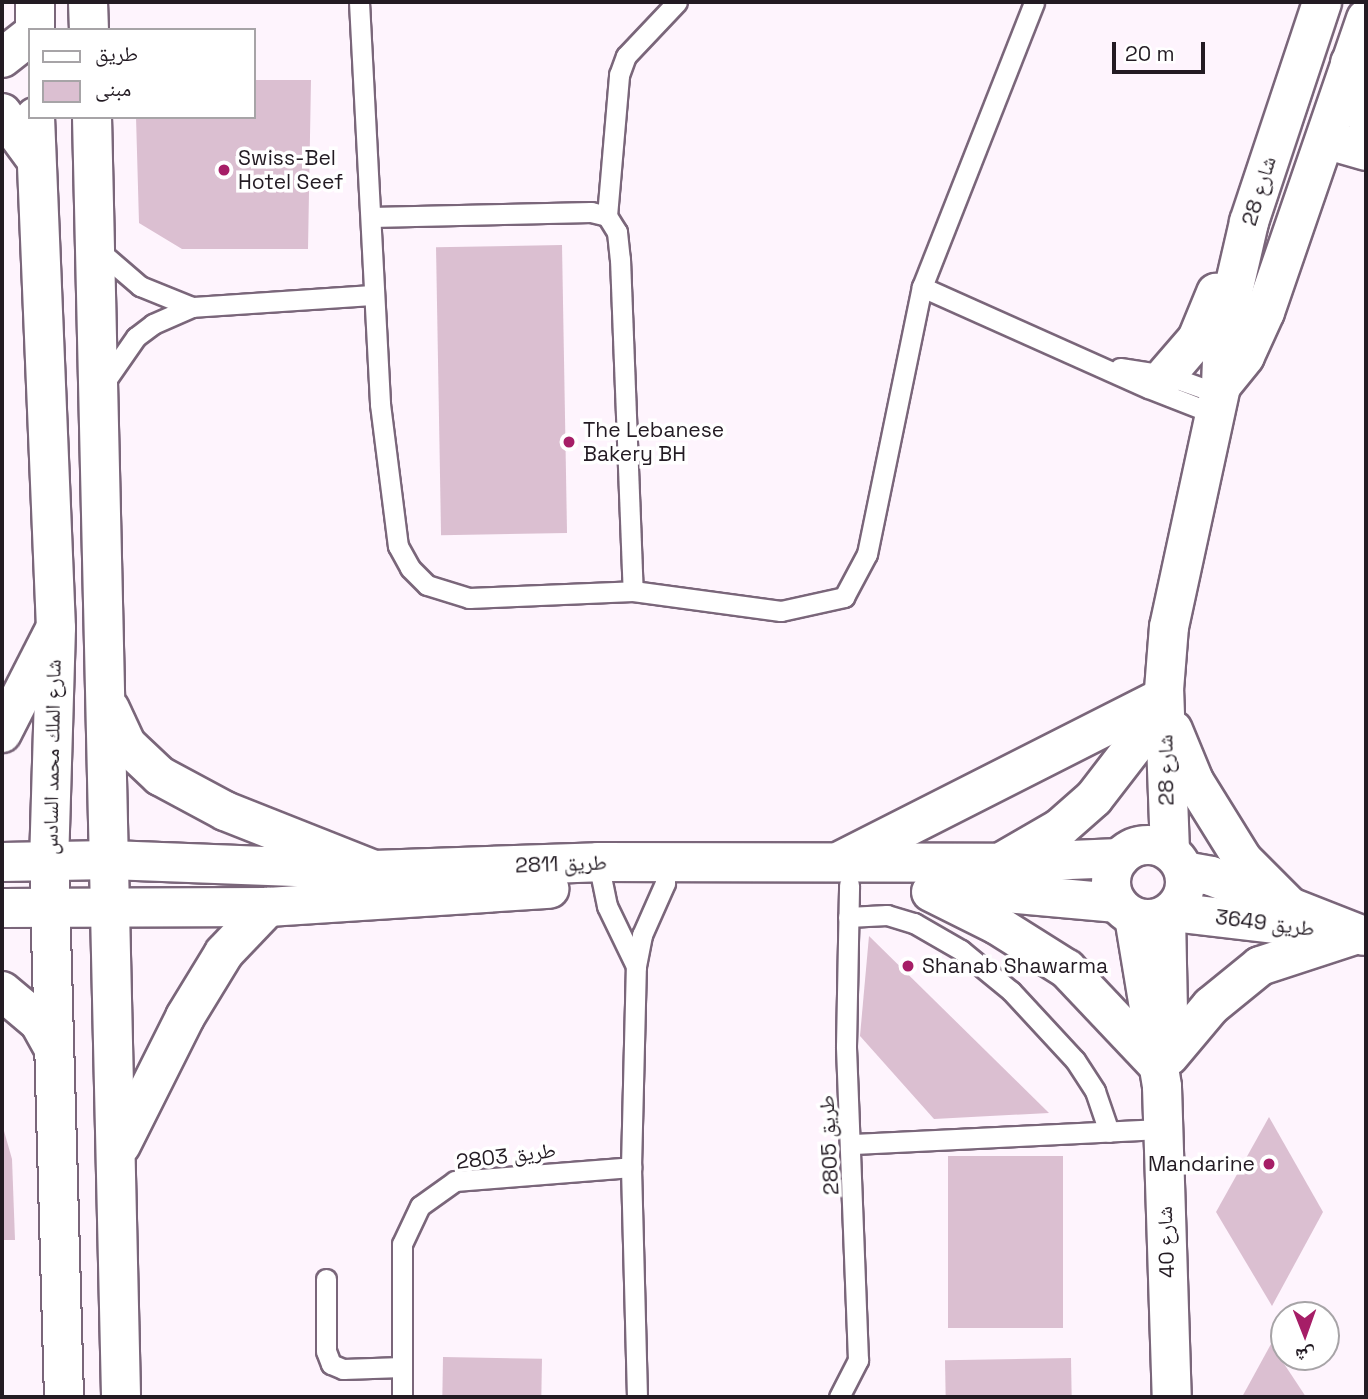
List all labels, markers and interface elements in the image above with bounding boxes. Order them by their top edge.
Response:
legend [28,28,256,119]
scale bar [1116,28,1209,72]
text: طريق [95,40,138,67]
text: 20 m [1125,40,1175,67]
text: مبنى [95,75,131,102]
place label: Swiss-Bel Hotel Seef [238,145,343,195]
street label: شارع 28 [1237,153,1281,229]
marker: Swiss-Bel Hotel Seef [216,162,232,178]
place label: The Lebanese Bakery BH [583,417,724,467]
marker: The Lebanese Bakery BH [561,434,577,450]
street label: شارع الملك محمد السادس [38,659,66,855]
street label: شارع 28 [1153,734,1179,806]
street label: طريق 2811 [515,850,607,878]
street label: طريق 3649 [1214,904,1316,942]
place label: Shanab Shawarma [922,953,1108,979]
marker: Shanab Shawarma [900,958,916,974]
street label: طريق 2805 [814,1094,844,1196]
street label: طريق 2803 [455,1137,557,1175]
place label: Mandarine [1148,1151,1255,1177]
marker: Mandarine [1261,1156,1277,1172]
street label: شارع 40 [1152,1206,1180,1278]
north arrow [1270,1301,1340,1371]
text: ش [1295,1343,1316,1368]

